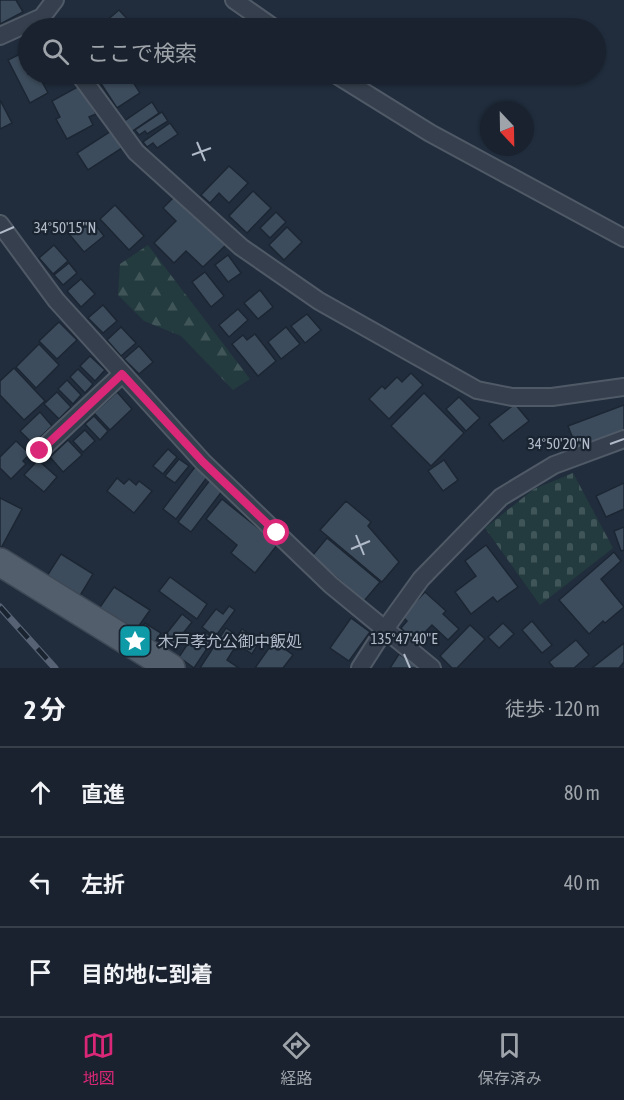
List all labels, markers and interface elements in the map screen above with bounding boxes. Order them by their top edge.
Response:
search box [18,18,606,84]
icon: search [39,35,72,68]
text: ここで検索 [87,40,197,66]
north arrow [480,102,534,156]
text: 34°50'15"N [34,219,96,236]
text: 34°50'20"N [528,435,590,452]
route end [26,437,52,463]
route start [263,519,289,545]
place icon: 木戸孝允公御中飯処 [117,623,153,659]
text: 135°47'40"E [370,630,438,647]
place label: 木戸孝允公御中飯処 [158,632,302,650]
text: 2 分 [24,695,66,725]
text: 徒歩 · 120 m [505,697,600,720]
icon: ahead [24,776,57,809]
text: 直進 [81,781,125,807]
text: 80 m [564,781,600,804]
icon: left [24,866,57,899]
text: 左折 [81,871,125,897]
text: 40 m [564,871,600,894]
icon: arrive [24,956,57,989]
text: 目的地に到着 [81,961,213,987]
tab: 地図 [82,1029,115,1089]
tab: 経路 [280,1029,313,1089]
tab: 保存済み [478,1029,542,1089]

